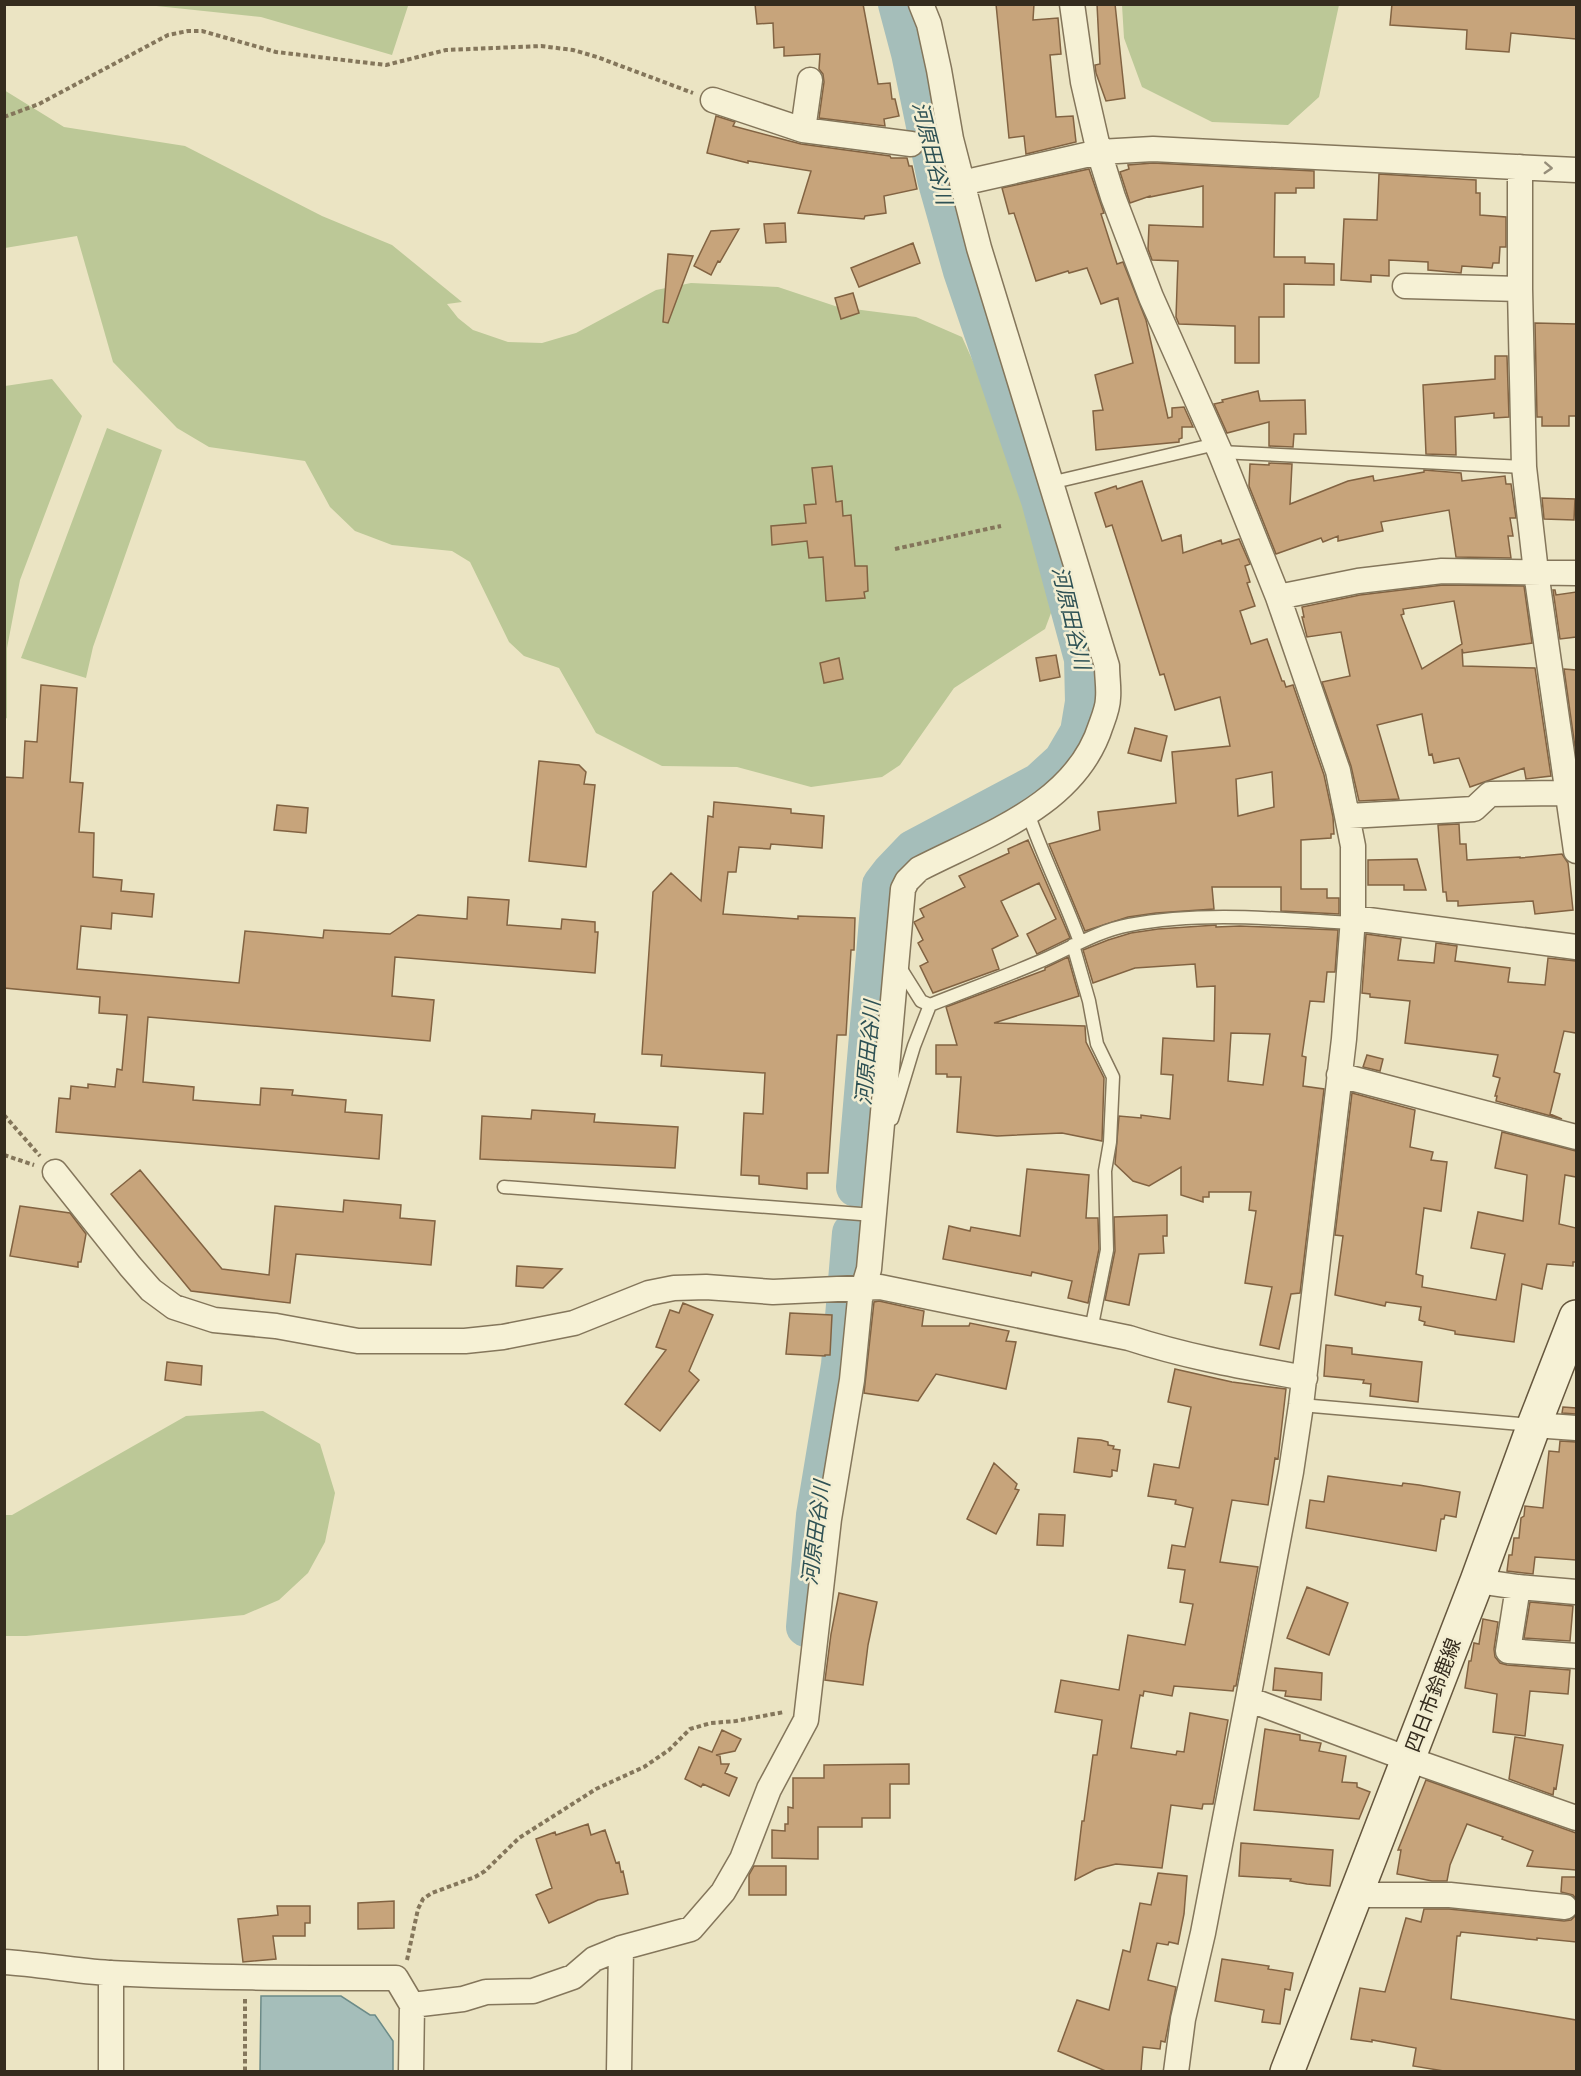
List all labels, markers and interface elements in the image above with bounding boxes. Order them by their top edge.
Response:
water label: 河原田谷川 [907,99,958,209]
one-way arrow [1544,162,1553,175]
water label: 河原田谷川 [1047,564,1096,674]
water label: 河原田谷川 [850,998,886,1106]
water label: 河原田谷川 [797,1477,836,1587]
street label: 四日市鈴鹿線 [1400,1635,1466,1755]

